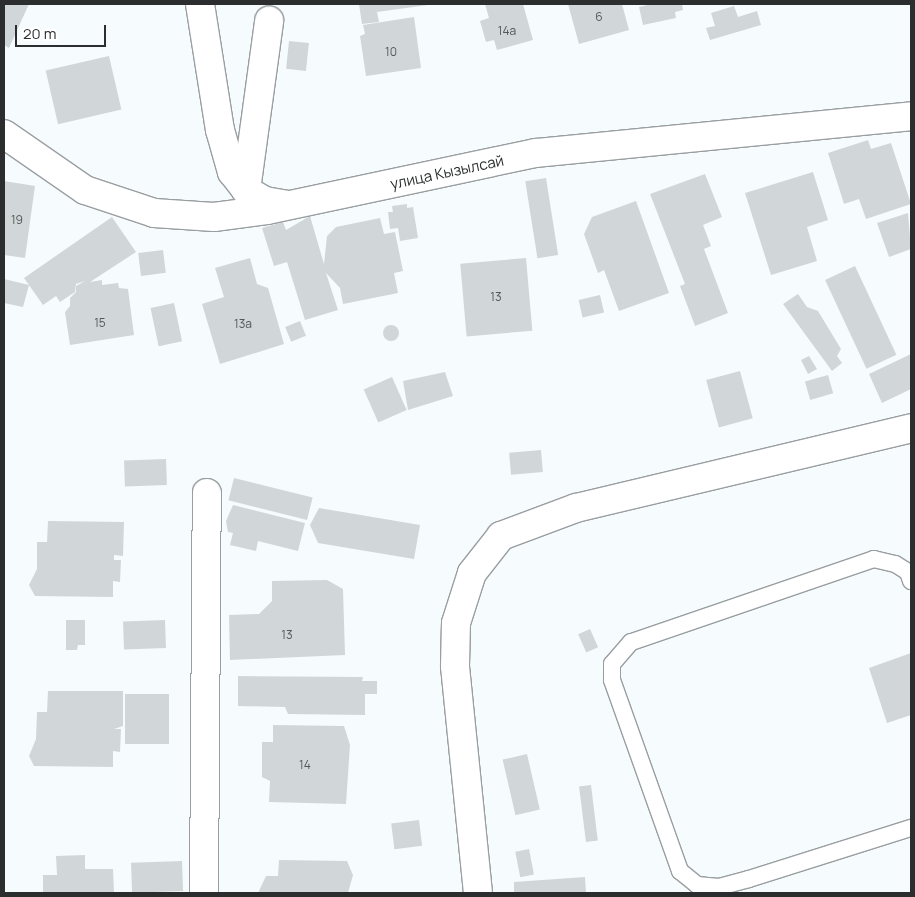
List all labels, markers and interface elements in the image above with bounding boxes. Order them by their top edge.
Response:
house number: 6 [595,10,603,24]
scale bar [18,15,109,47]
text: 20 m [23,23,56,44]
house number: 14а [498,24,516,38]
house number: 10 [385,45,397,59]
street label: улица Кызылсай [389,151,505,193]
house number: 19 [11,213,23,227]
house number: 13 [490,290,502,304]
house number: 15 [94,316,106,330]
house number: 13а [234,317,252,331]
house number: 13 [281,628,293,642]
house number: 14 [299,758,311,772]

